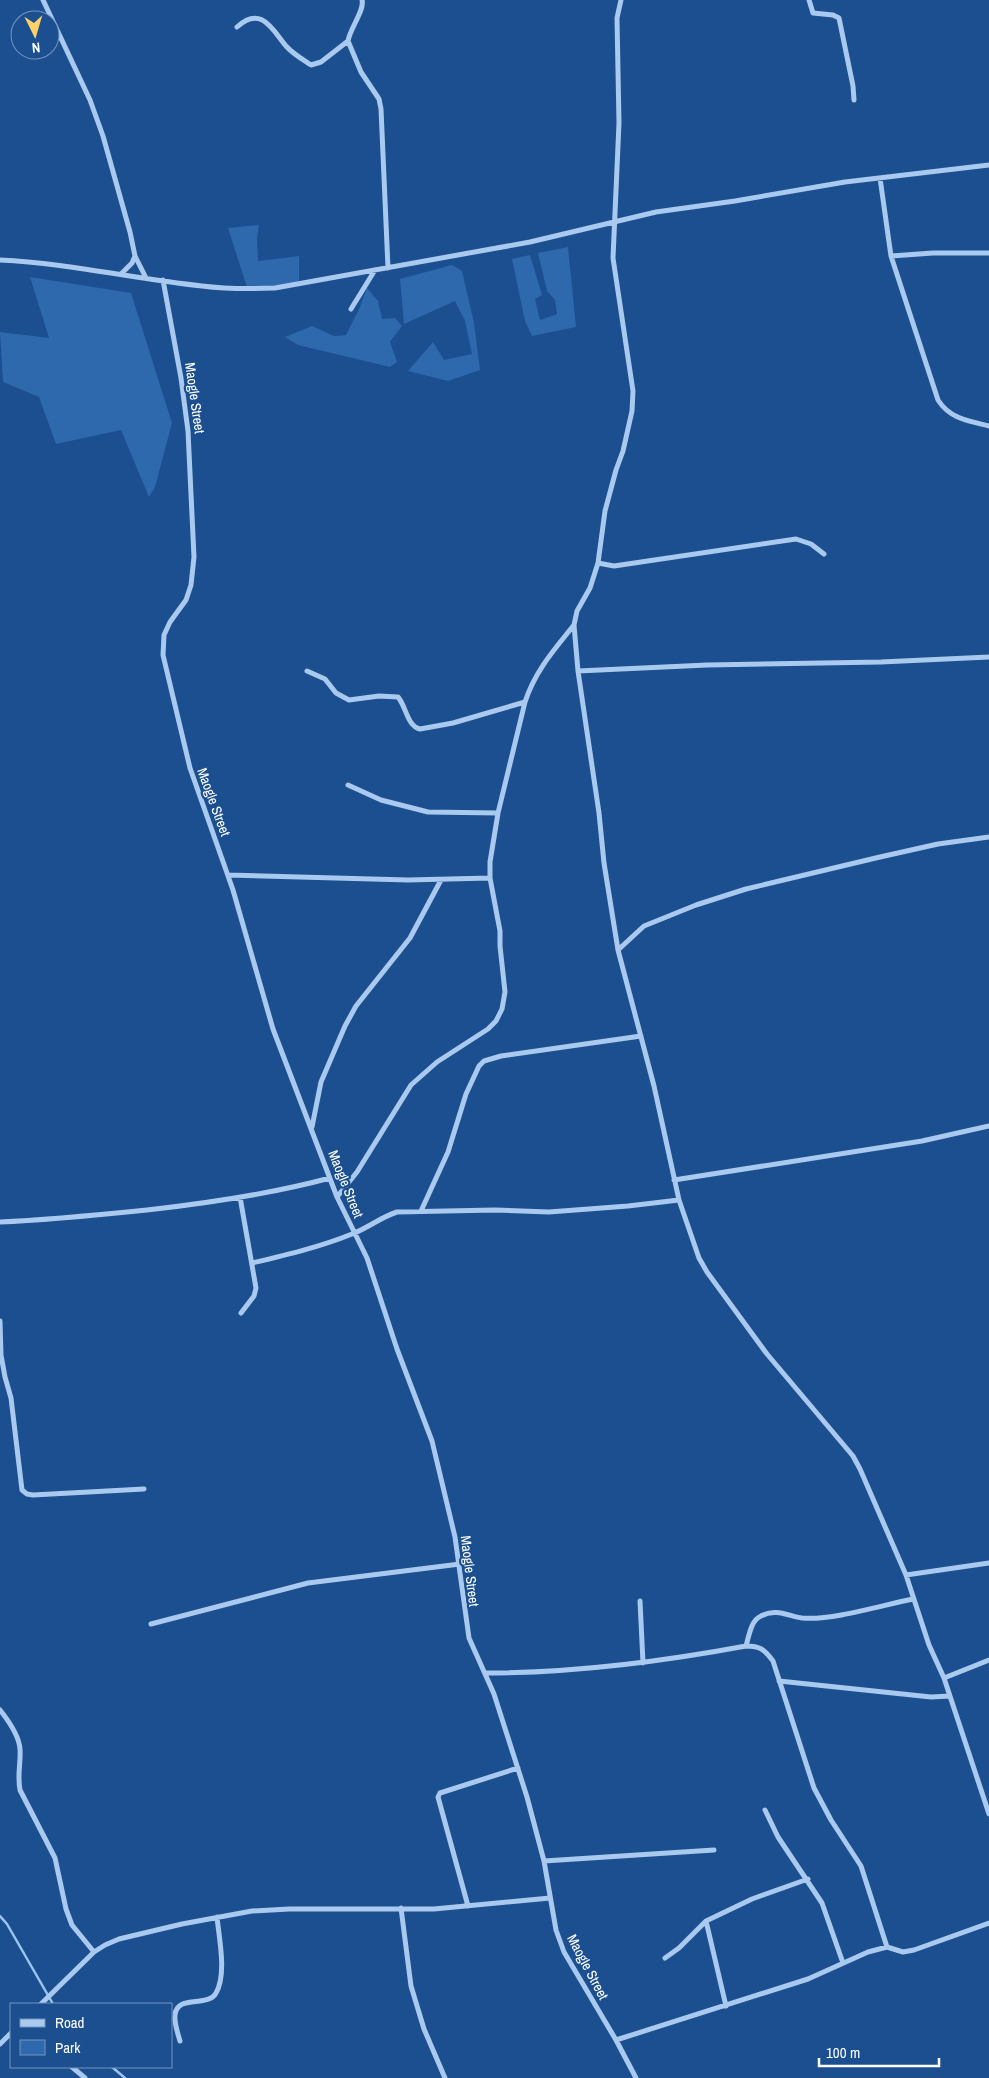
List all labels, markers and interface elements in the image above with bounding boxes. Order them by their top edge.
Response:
north arrow [10,10,60,60]
text: N [31,39,41,57]
street label: Maogle Street [181,361,209,435]
street label: Maogle Street [193,765,235,839]
street label: Maogle Street [324,1147,368,1221]
street label: Maogle Street [457,1534,483,1608]
street label: Maogle Street [563,1931,613,2003]
legend [10,2003,172,2068]
text: Road [55,2012,84,2033]
scale bar [819,2036,939,2068]
text: Park [55,2037,81,2058]
text: 100 m [826,2042,860,2063]

